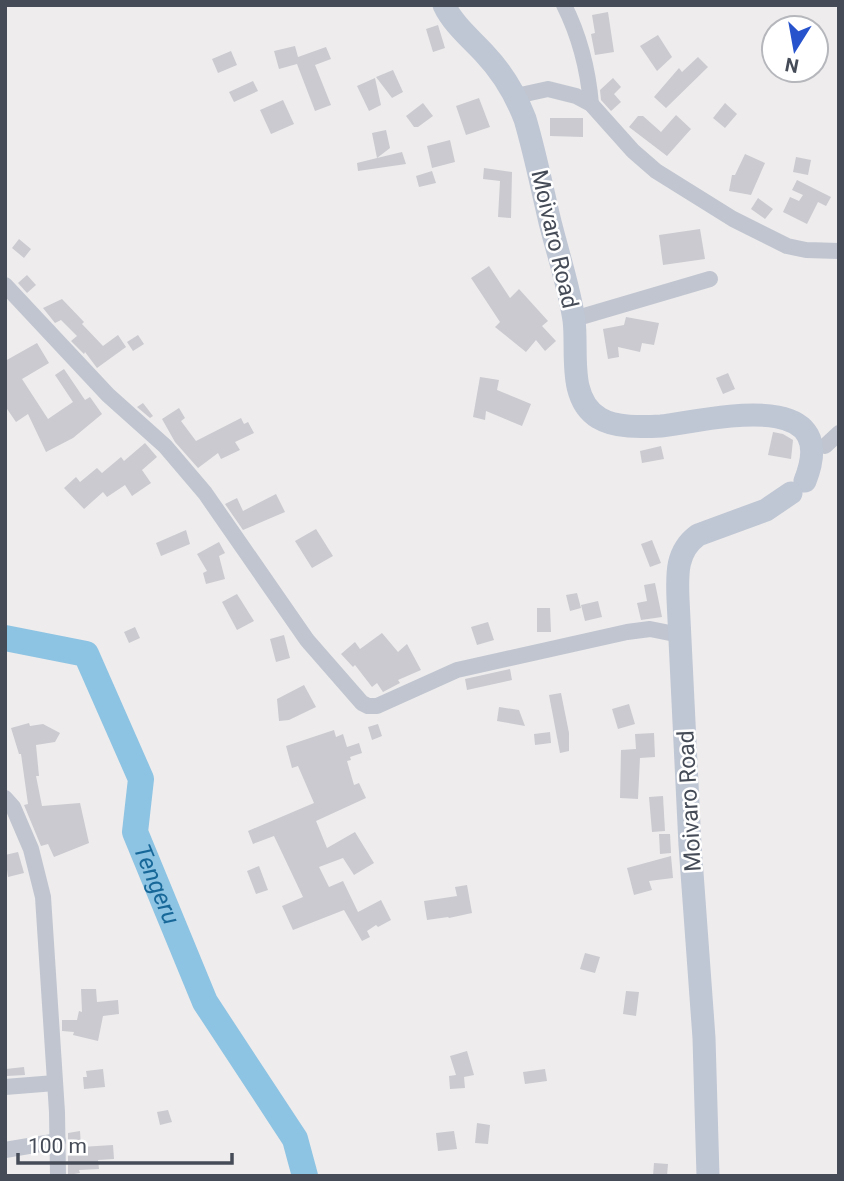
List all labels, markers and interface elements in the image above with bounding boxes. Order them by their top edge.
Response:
north arrow [760,14,830,84]
text: N [783,53,801,78]
street label: Moivaro Road [525,167,584,311]
street label: Moivaro Road [672,730,707,872]
water label: Tengeru [128,840,186,929]
scale bar [18,1122,231,1166]
text: 100 m [28,1134,87,1158]

